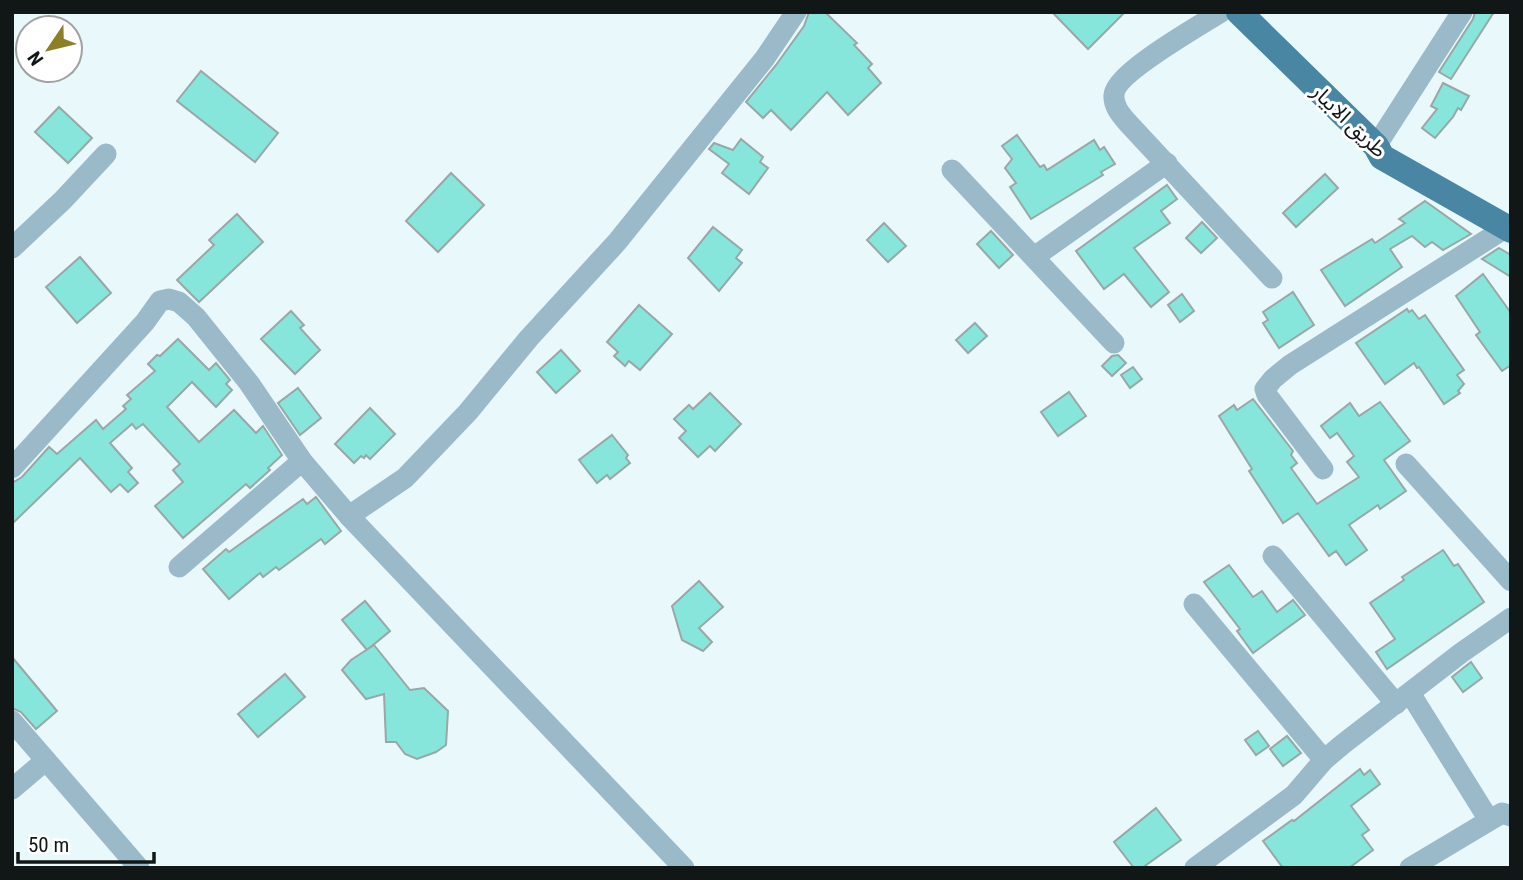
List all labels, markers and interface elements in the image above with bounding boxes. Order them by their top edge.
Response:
north arrow [14,14,84,84]
text: N [23,47,48,70]
street label: طريق الابيار [1305,79,1391,163]
scale bar [18,820,154,864]
text: 50 m [28,833,69,857]

